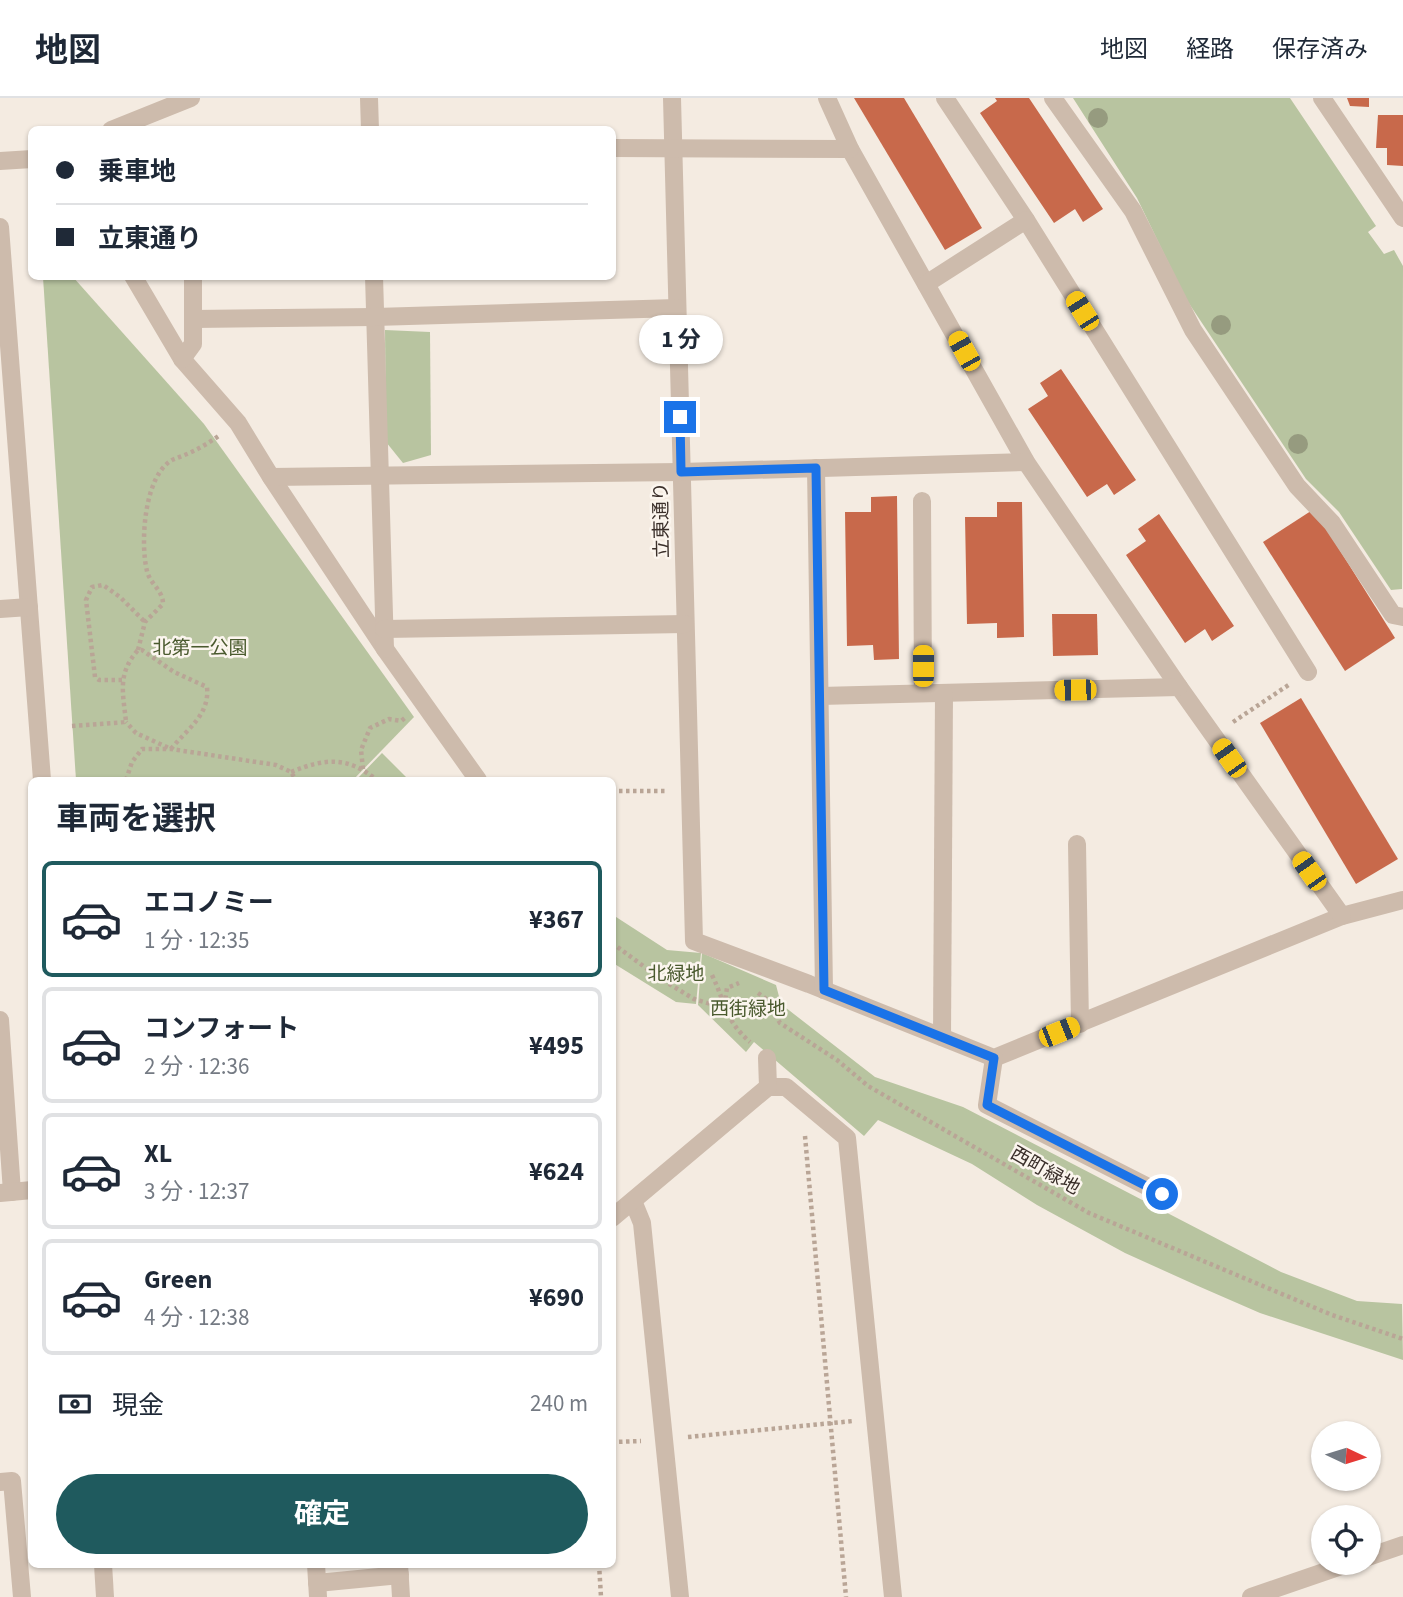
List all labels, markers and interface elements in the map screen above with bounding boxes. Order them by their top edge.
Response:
text: 地図 [35,27,101,74]
text: 地図 [1100,32,1148,67]
text: 経路 [1186,32,1234,67]
text: 保存済み [1272,32,1368,67]
text: 乗車地 [98,153,176,190]
text: 立東通り [98,220,202,257]
car [1062,288,1103,334]
callout: 1 分 [638,316,722,364]
text: 1 分 [661,323,701,356]
car [945,328,984,374]
route end [664,401,696,433]
street label: 立東通り [648,482,676,558]
park label: 北第一公園 [152,635,248,662]
car [913,645,934,687]
car [1054,679,1097,701]
car [1209,735,1250,781]
text: 車両を選択 [56,796,216,842]
car [1289,848,1330,894]
text: エコノミー [144,884,274,921]
icon: car [60,888,123,951]
text: ¥367 [529,901,584,938]
text: 1 分 · 12:35 [144,924,249,957]
park label: 北緑地 [647,961,705,988]
park label: 西街緑地 [710,996,786,1023]
text: コンフォート [144,1010,299,1047]
icon: car [60,1014,123,1077]
car [1036,1014,1083,1050]
text: ¥495 [529,1027,584,1064]
text: 2 分 · 12:36 [144,1050,249,1083]
text: XL [144,1135,172,1172]
icon: car [60,1140,123,1203]
street label: 西町緑地 [1005,1140,1085,1202]
text: ¥624 [529,1153,584,1190]
text: 3 分 · 12:37 [144,1175,249,1208]
route start [1146,1178,1178,1210]
text: Green [144,1261,212,1298]
icon: car [60,1266,123,1329]
text: ¥690 [529,1279,584,1316]
text: 4 分 · 12:38 [144,1301,249,1334]
icon: cash [56,1385,94,1423]
text: 現金 [112,1387,164,1424]
text: 240 m [530,1387,588,1420]
north arrow [1311,1421,1381,1491]
map controls [1311,1421,1381,1575]
button: 確定 [56,1474,588,1554]
button: locate [1311,1505,1381,1575]

